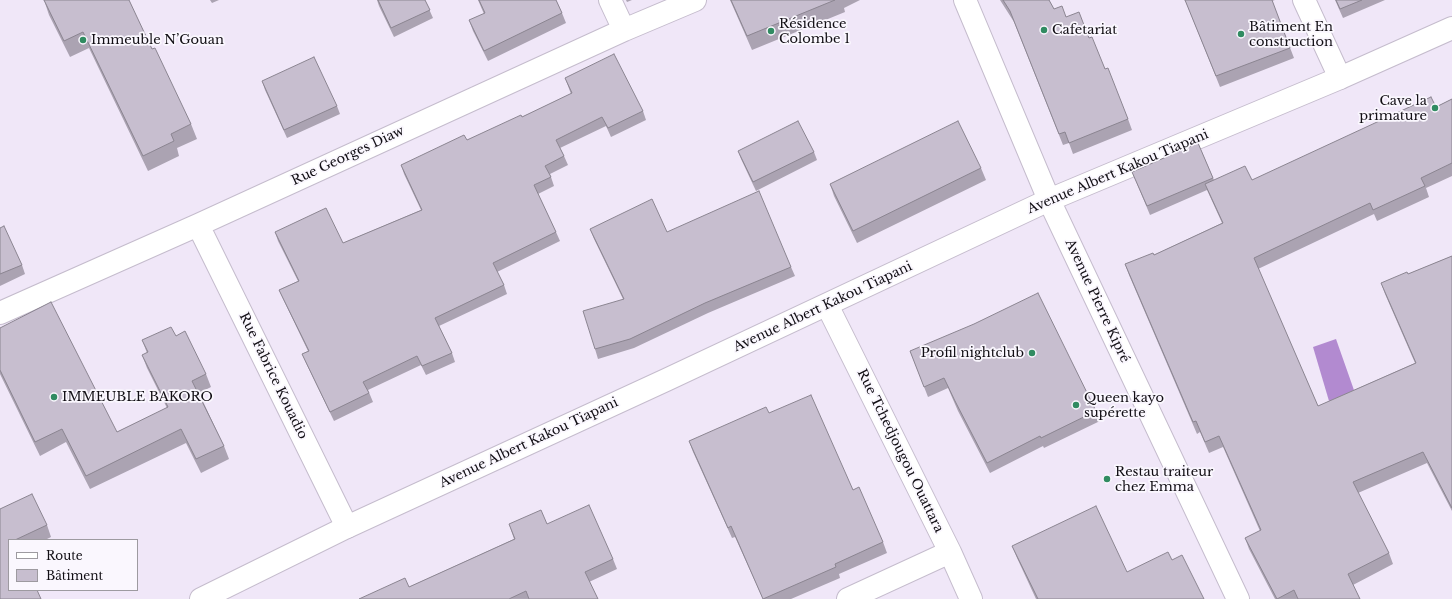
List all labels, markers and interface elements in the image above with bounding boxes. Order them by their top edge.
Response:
place label: Résidence Colombe 1 [779,16,850,47]
place label: Bâtiment En construction [1249,19,1333,50]
place label: Cafetariat [1052,22,1117,38]
marker: Cafetariat [1039,25,1049,35]
marker: Résidence Colombe 1 [766,26,776,36]
marker: Bâtiment En construction [1236,29,1246,39]
place label: Immeuble N’Gouan [91,32,224,48]
marker: Immeuble N’Gouan [78,35,88,45]
place label: Cave la primature [1359,93,1427,124]
marker: Cave la primature [1430,103,1440,113]
street label: Rue Georges Diaw [289,123,407,189]
street label: Avenue Albert Kakou Tiapani [1025,127,1211,217]
street label: Avenue Pierre Kipré [1062,237,1132,365]
street label: Avenue Albert Kakou Tiapani [731,259,915,355]
street label: Rue Fabrice Kouadio [236,310,310,442]
place label: Profil nightclub [921,345,1024,361]
marker: Profil nightclub [1027,348,1037,358]
street label: Rue Tchedjougou Ouattara [854,367,946,535]
place label: IMMEUBLE BAKORO [62,389,213,405]
place label: Queen kayo supérette [1084,390,1164,421]
marker: IMMEUBLE BAKORO [49,392,59,402]
street label: Avenue Albert Kakou Tiapani [437,395,621,491]
marker: Queen kayo supérette [1071,400,1081,410]
place label: Restau traiteur chez Emma [1115,464,1213,495]
marker: Restau traiteur chez Emma [1102,474,1112,484]
legend [8,539,138,591]
text: Route [46,548,83,563]
text: Bâtiment [46,568,103,583]

